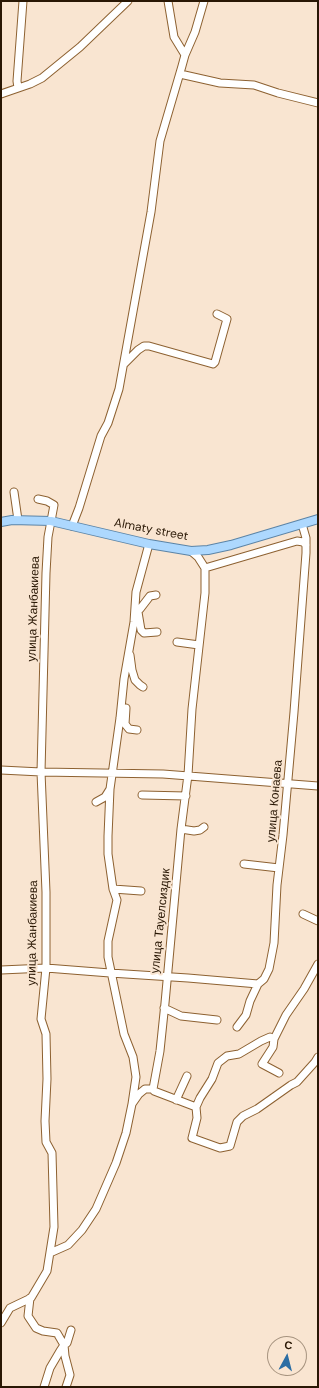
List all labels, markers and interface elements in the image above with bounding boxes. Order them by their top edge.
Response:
street label: Almaty street [113,516,189,544]
street label: улица Жанбакиева [25,556,43,662]
street label: улица Конаева [264,759,286,843]
street label: улица Тауелсиздик [148,868,174,974]
street label: улица Жанбакиева [25,880,41,986]
north arrow [267,1336,307,1376]
text: С [284,1338,293,1353]

